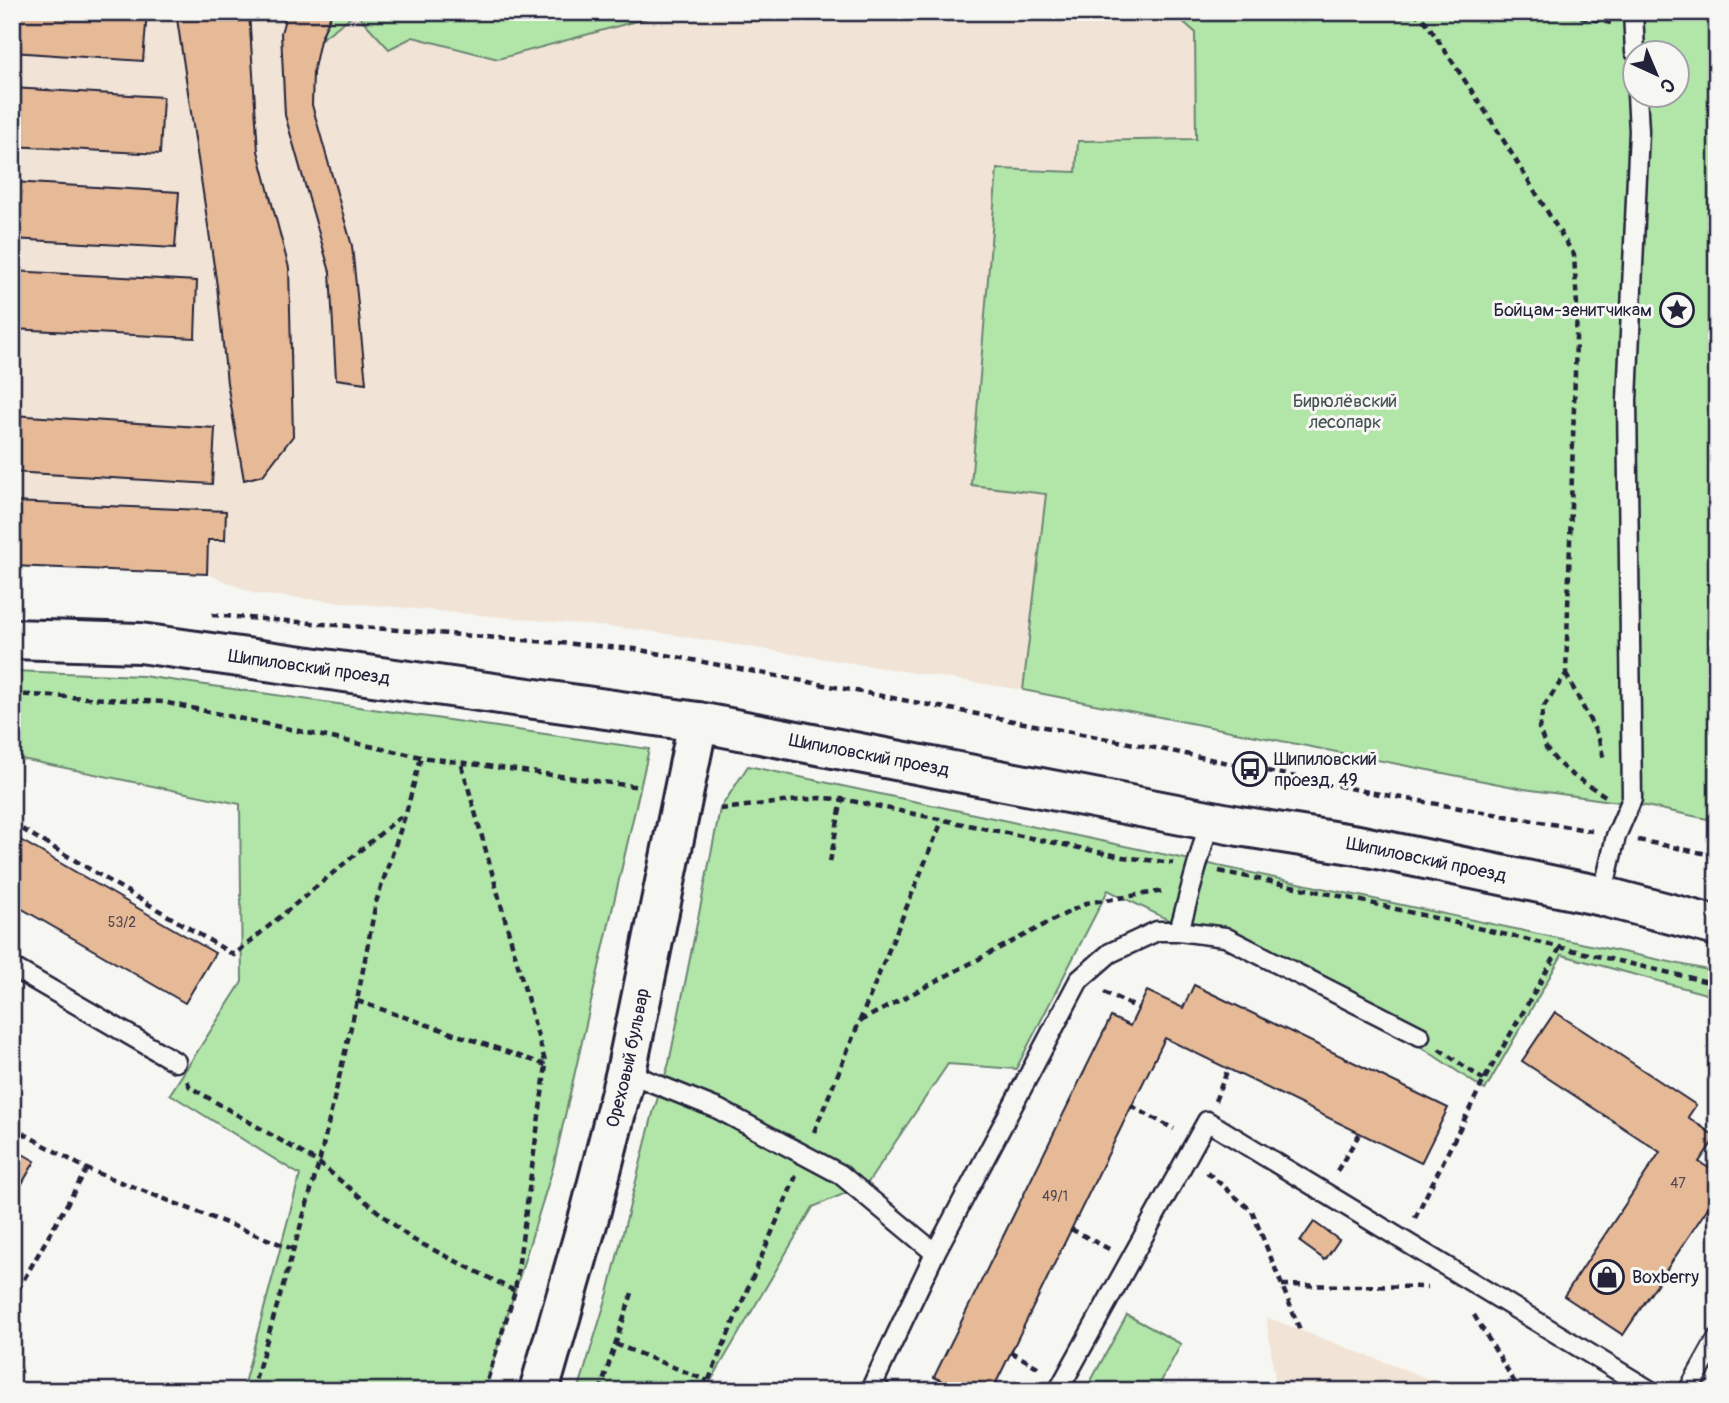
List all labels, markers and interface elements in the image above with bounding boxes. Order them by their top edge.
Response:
north arrow [1620,38,1690,108]
text: С [1654,73,1680,98]
place icon: Бойцам-зенитчикам [1658,291,1696,329]
place label: Бойцам-зенитчикам [1494,299,1652,322]
park label: Бирюлёвский лесопарк [1293,390,1397,434]
street label: Шипиловский проезд [227,645,392,690]
street label: Шипиловский проезд [787,729,951,782]
place label: Шипиловский проезд, 49 [1274,748,1377,792]
bus stop icon: Шипиловский проезд, 49 [1231,750,1269,788]
street label: Шипиловский проезд [1345,832,1509,888]
house number: 53/2 [108,914,136,931]
street label: Ореховый бульвар [601,986,655,1130]
house number: 47 [1670,1175,1686,1192]
house number: 49/1 [1042,1188,1068,1205]
shop icon: Boxberry [1588,1258,1626,1296]
place label: Boxberry [1632,1266,1699,1289]

